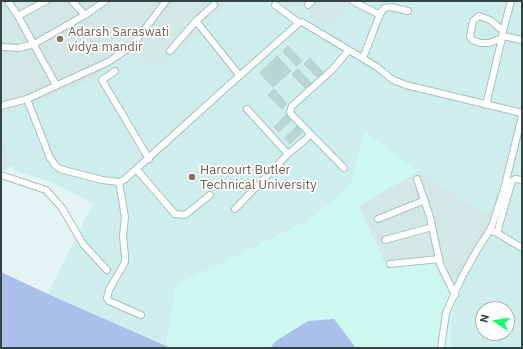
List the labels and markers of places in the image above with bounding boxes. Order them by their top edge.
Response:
place label: Adarsh Saraswati vidya mandir [68,24,169,55]
marker: Adarsh Saraswati vidya mandir [55,34,65,44]
place label: Harcourt Butler Technical University [200,162,317,193]
marker: Harcourt Butler Technical University [187,172,197,182]

